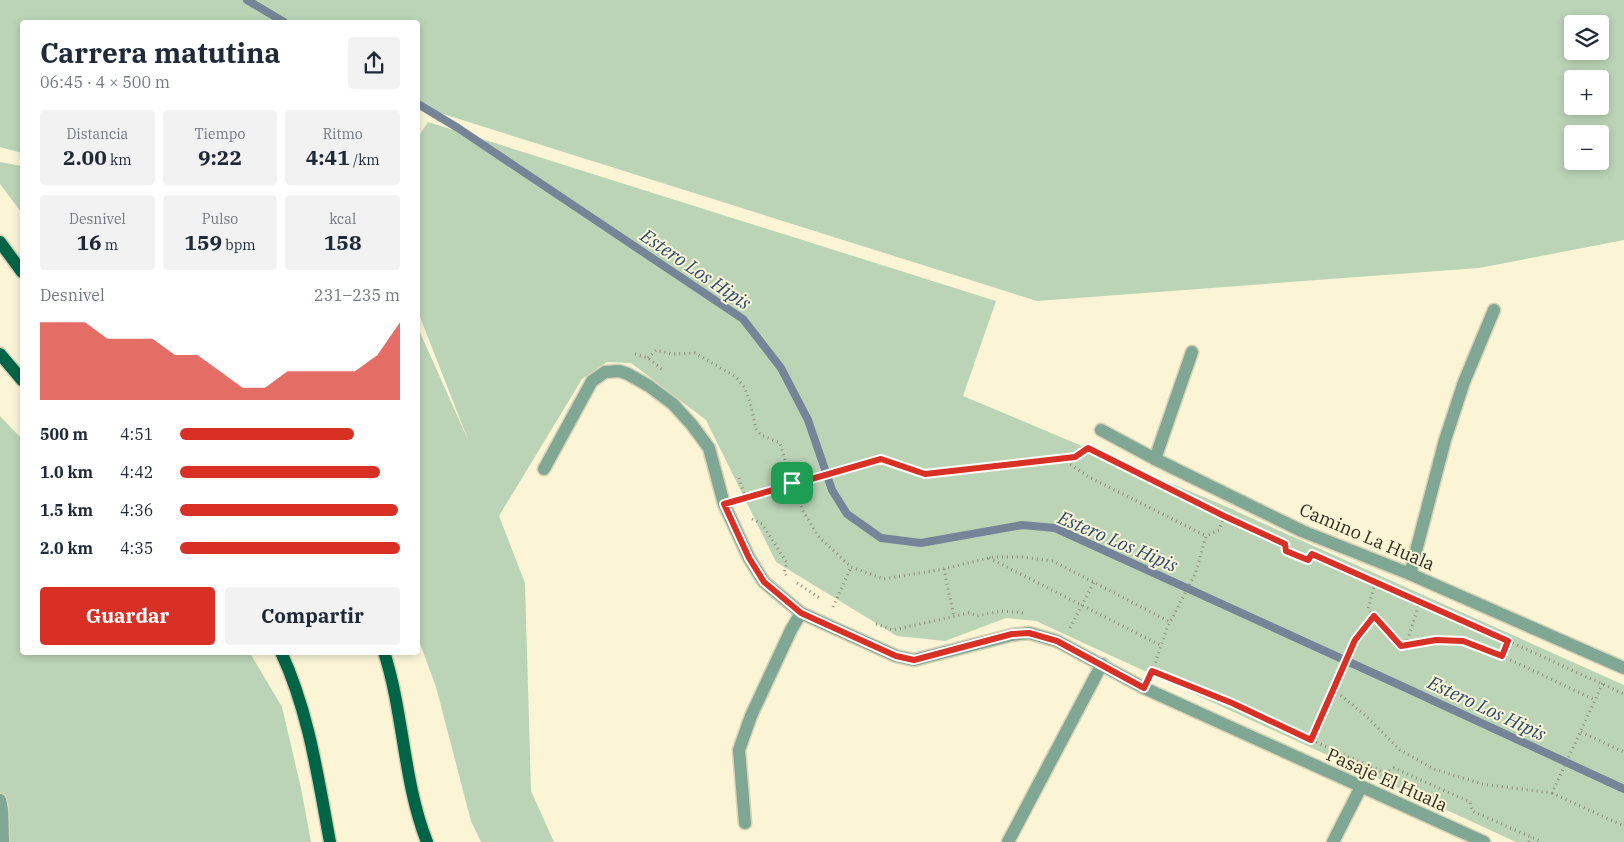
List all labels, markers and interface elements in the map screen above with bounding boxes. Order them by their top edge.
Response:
map controls [1564,15,1609,170]
button: layers [1564,15,1609,60]
text: Carrera matutina [40,34,280,71]
button: share [348,37,400,89]
button: + [1564,70,1609,115]
text: 06:45 · 4 × 500 m [40,72,170,92]
text: Distancia [66,125,128,143]
text: Tiempo [194,125,246,143]
text: Ritmo [323,125,363,143]
button: − [1564,125,1609,170]
text: 2.00 [63,143,107,171]
text: 9:22 [198,143,242,171]
text: 4:41 [306,143,350,171]
text: km [107,151,132,169]
text: /km [350,151,380,169]
text: Desnivel [69,210,126,228]
text: Pulso [202,210,238,228]
text: kcal [329,210,356,228]
water label: Estero Los Hipis [635,223,756,315]
text: 16 [76,228,102,256]
text: 159 [184,228,222,256]
text: 158 [324,228,362,256]
text: m [102,236,118,254]
text: bpm [222,236,256,254]
text: Desnivel [40,285,105,305]
text: 231–235 m [314,285,400,305]
text: 500 m [40,424,88,444]
text: 4:51 [120,424,153,444]
text: 1.0 km [40,462,93,482]
text: 4:42 [120,462,153,482]
pin [771,462,813,504]
icon: arrive [778,469,806,497]
street label: Camino La Huala [1296,498,1439,576]
text: 1.5 km [40,500,93,520]
text: 4:36 [120,500,153,520]
water label: Estero Los Hipis [1054,505,1182,577]
text: 2.0 km [40,538,93,558]
text: 4:35 [120,538,153,558]
button: Guardar [40,587,215,645]
button: Compartir [225,587,400,645]
water label: Estero Los Hipis [1423,670,1550,746]
street label: Pasaje El Huala [1323,743,1451,817]

